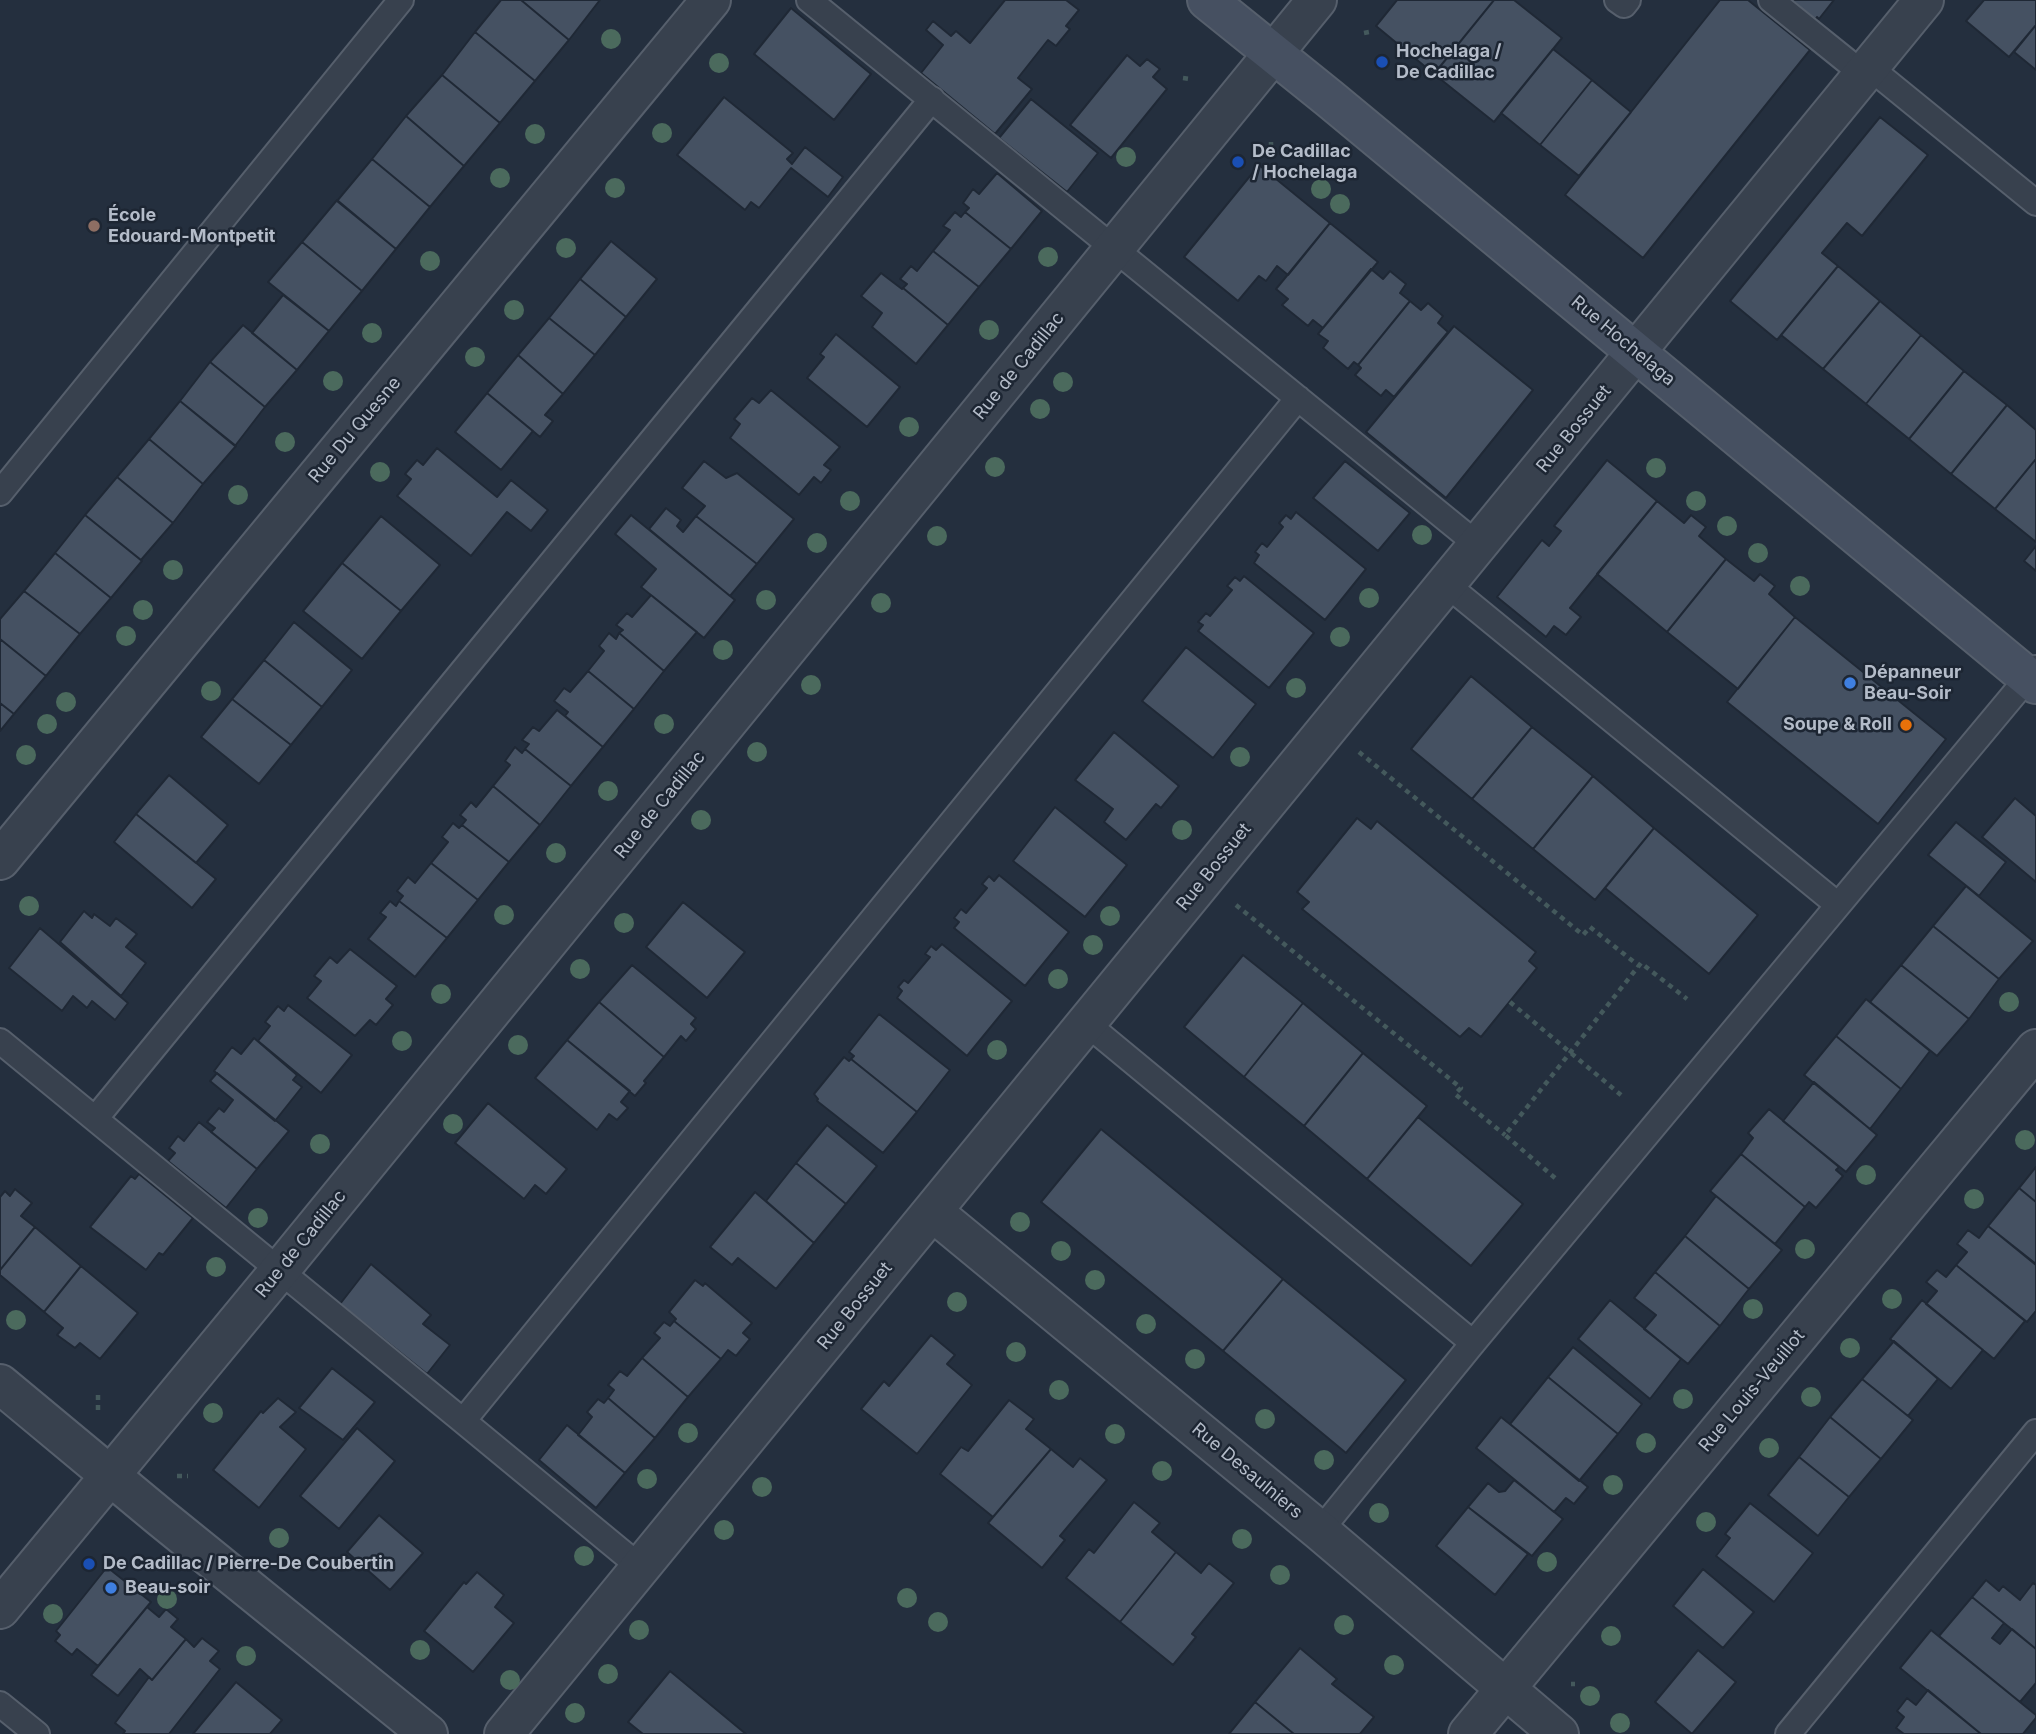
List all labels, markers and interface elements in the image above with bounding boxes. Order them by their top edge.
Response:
place label: Hochelaga / De Cadillac [1396,41,1501,84]
marker: Hochelaga / De Cadillac [1374,54,1390,70]
place label: De Cadillac / Hochelaga [1252,141,1357,184]
marker: De Cadillac / Hochelaga [1230,154,1246,170]
place label: École Edouard-Montpetit [108,205,275,248]
marker: École Edouard-Montpetit [86,218,102,234]
street label: Rue Hochelaga [1567,291,1679,391]
street label: Rue de Cadillac [969,308,1069,424]
street label: Rue Du Quesne [304,372,406,488]
street label: Rue Bossuet [1532,381,1616,477]
place label: Dépanneur Beau-Soir [1864,662,1961,704]
marker: Dépanneur Beau-Soir [1842,675,1858,691]
place label: Soupe & Roll [1783,714,1892,736]
marker: Soupe & Roll [1898,717,1914,733]
street label: Rue de Cadillac [610,747,710,863]
street label: Rue Bossuet [1172,819,1256,915]
street label: Rue de Cadillac [251,1186,351,1302]
street label: Rue Bossuet [813,1258,897,1354]
street label: Rue Louis-Veuillot [1695,1325,1809,1457]
street label: Rue Desaulniers [1187,1418,1307,1524]
place label: De Cadillac / Pierre-De Coubertin [103,1553,394,1575]
marker: De Cadillac / Pierre-De Coubertin [81,1556,97,1572]
place label: Beau-soir [125,1577,211,1599]
marker: Beau-soir [103,1580,119,1596]

